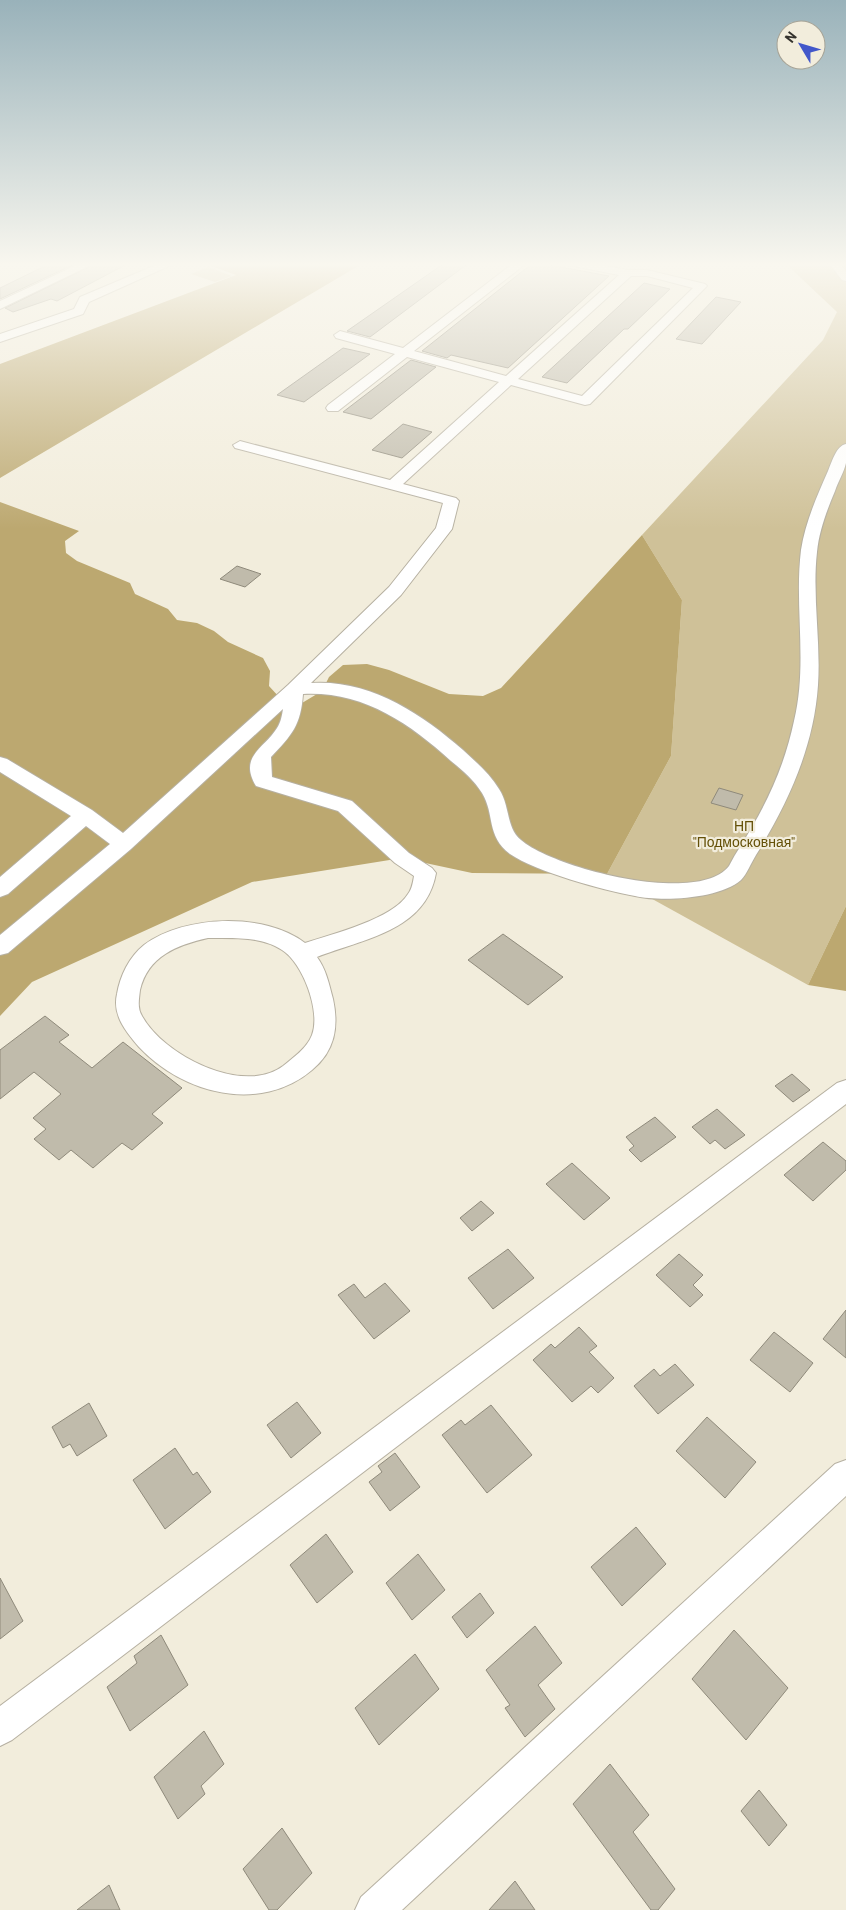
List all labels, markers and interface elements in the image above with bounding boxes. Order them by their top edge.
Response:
north arrow [776,20,826,70]
text: N [781,28,800,46]
park label: НП "Подмосковная" [693,817,795,850]

